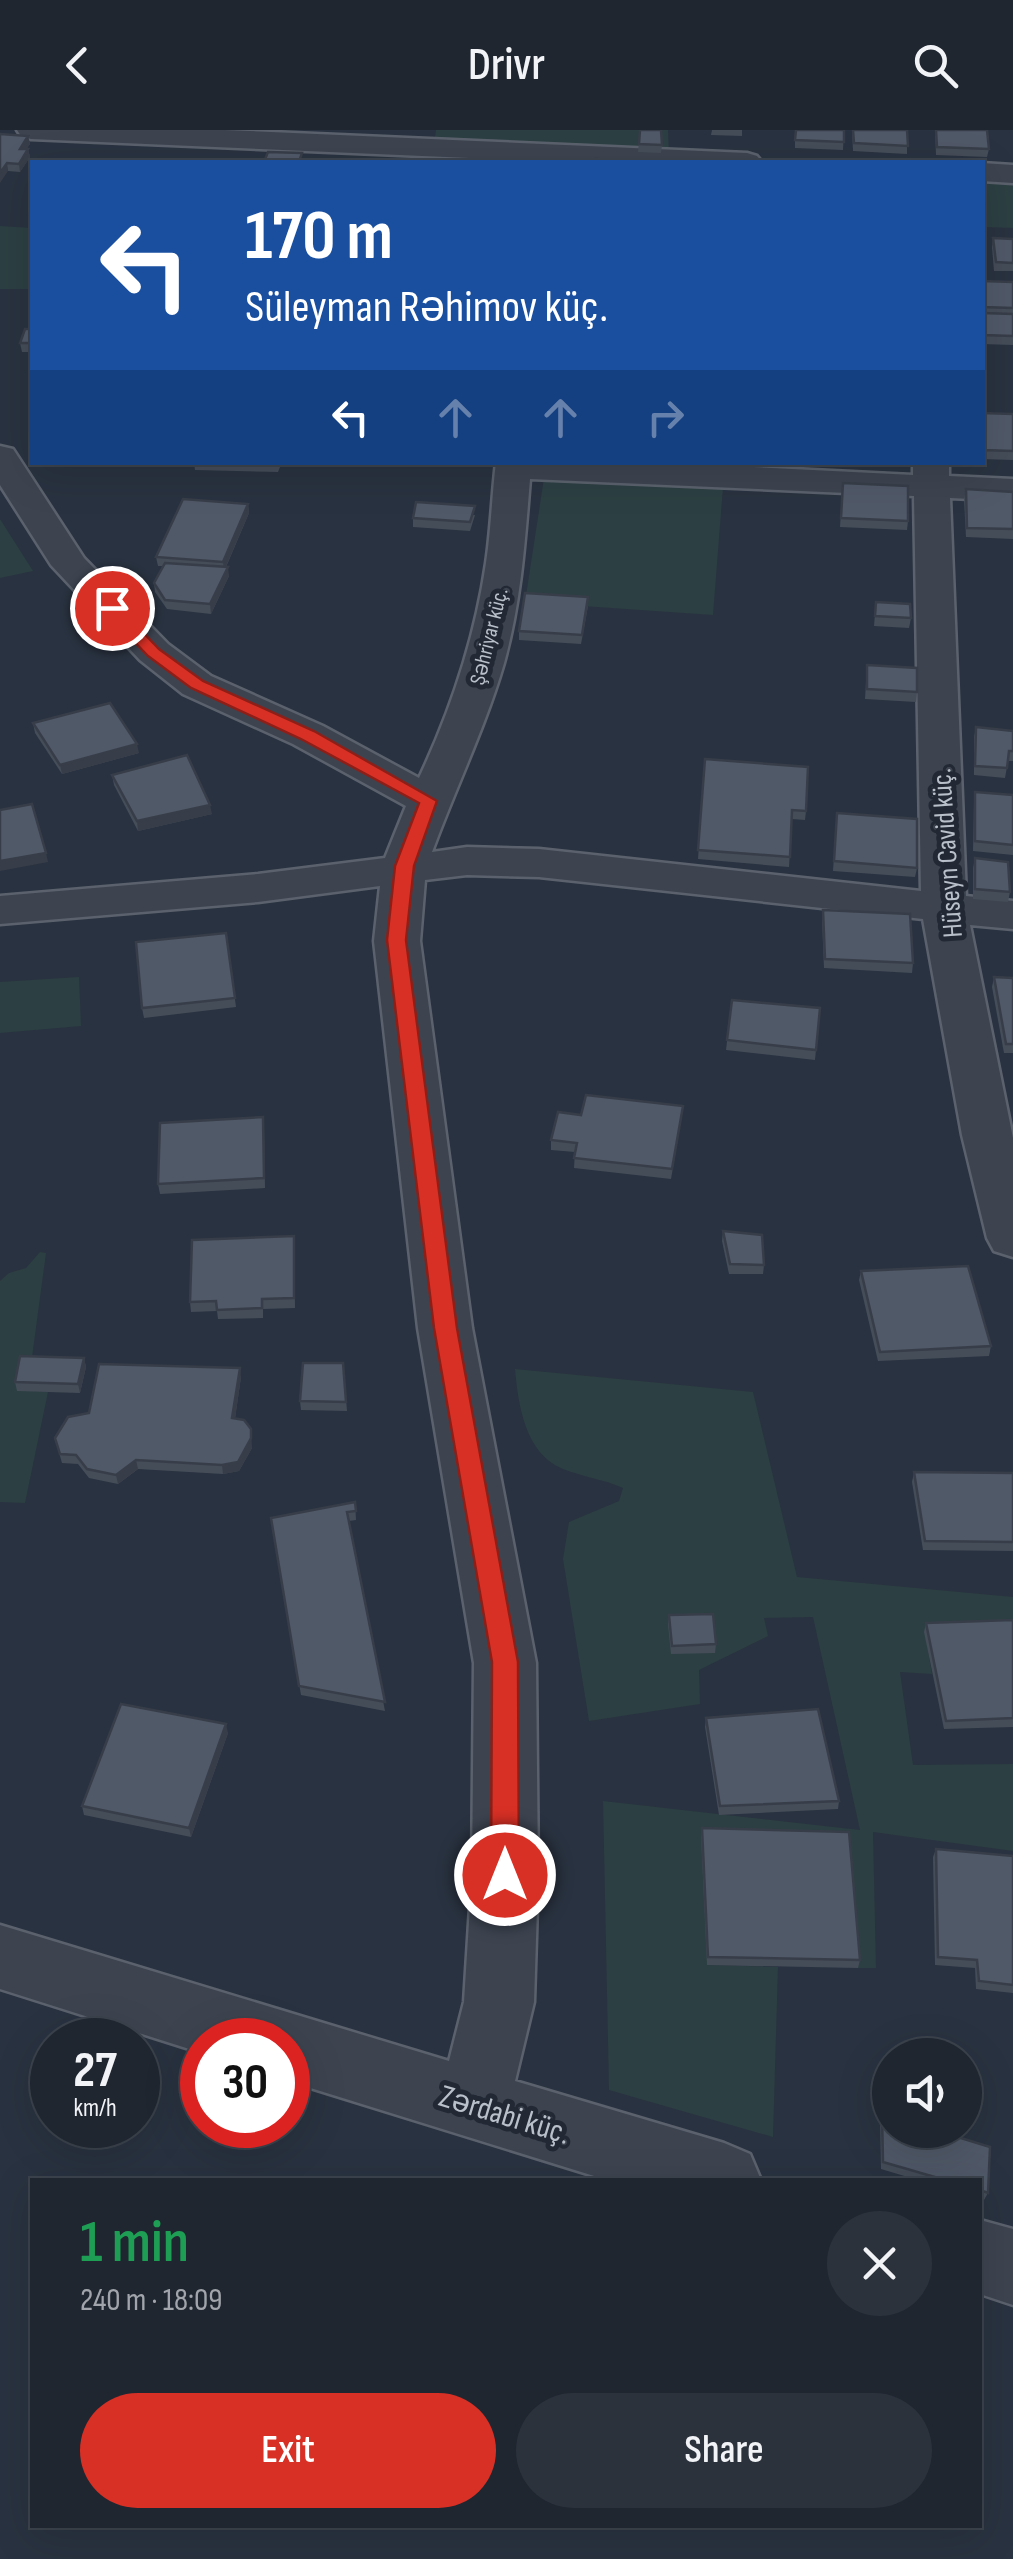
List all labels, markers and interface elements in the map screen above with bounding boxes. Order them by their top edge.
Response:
icon: back [50,38,105,93]
text: Drivr [468,38,545,93]
icon: search [908,38,963,93]
text: 170 m [245,195,393,279]
icon: left [80,200,210,330]
text: Süleyman Rəhimov küç. [245,280,608,335]
icon: left [323,390,378,445]
icon: ahead [428,390,483,445]
icon: ahead [533,390,588,445]
icon: right [638,390,693,445]
pin [70,566,155,651]
icon: arrive [85,581,140,636]
street label: Şəhriyar küç. [464,585,515,688]
street label: Hüseyn Cavid küç. [925,767,970,939]
position arrow [453,1823,557,1927]
speed limit sign: 30 [180,2018,310,2148]
map controls [872,2038,982,2148]
button: sound [872,2038,982,2148]
text: 27 [73,2041,117,2101]
street label: Zərdabi küç. [434,2077,575,2154]
text: km/h [73,2093,117,2124]
text: 1 min [80,2207,189,2279]
button: close [827,2211,932,2316]
text: 240 m · 18:09 [80,2281,223,2320]
button: Exit [80,2393,496,2508]
button: Share [516,2393,932,2508]

